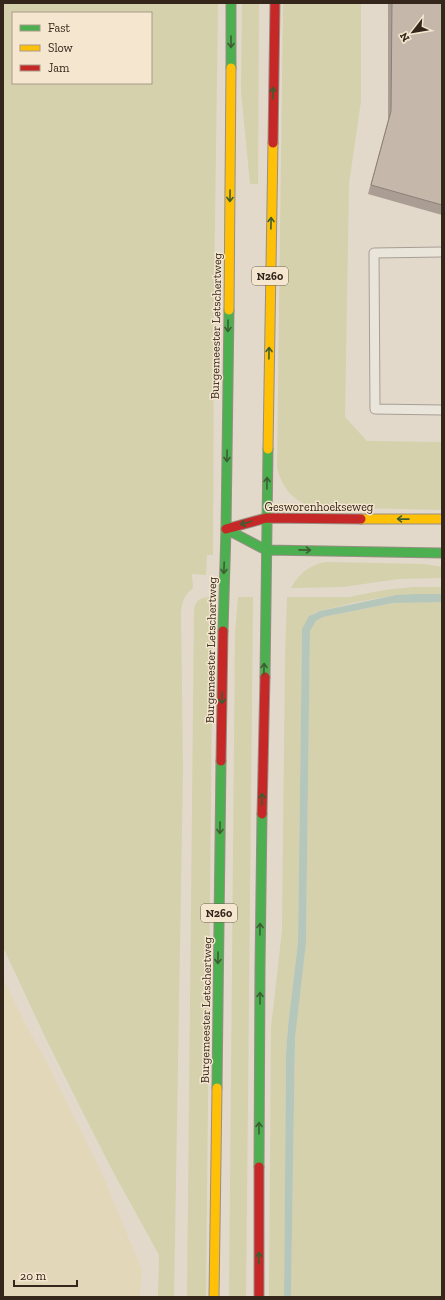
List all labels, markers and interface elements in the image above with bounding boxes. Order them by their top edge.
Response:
legend [12,12,152,84]
north arrow [393,12,433,52]
text: Fast [48,21,71,35]
text: N [397,29,413,44]
one-way arrow [227,35,235,48]
text: Slow [48,41,74,55]
text: Jam [48,61,70,75]
one-way arrow [270,87,277,100]
one-way arrow [226,189,234,202]
one-way arrow [267,217,275,230]
street label: Burgemeester Letschertweg [208,252,224,399]
road number: N260 [252,267,288,285]
one-way arrow [225,319,232,332]
one-way arrow [265,347,273,360]
one-way arrow [223,449,231,462]
one-way arrow [263,477,271,490]
street label: Gesworenhoekseweg [265,500,374,514]
one-way arrow [397,515,410,523]
one-way arrow [240,520,253,527]
one-way arrow [298,547,311,554]
one-way arrow [221,561,228,574]
street label: Burgemeester Letschertweg [203,576,219,723]
one-way arrow [261,663,268,676]
one-way arrow [218,691,226,704]
one-way arrow [259,793,266,806]
one-way arrow [216,821,224,834]
road number: N260 [201,904,237,922]
one-way arrow [257,923,264,936]
street label: Burgemeester Letschertweg [198,936,214,1083]
one-way arrow [214,951,222,964]
one-way arrow [256,992,264,1005]
one-way arrow [255,1122,263,1135]
one-way arrow [255,1252,263,1265]
scale bar [14,1262,77,1288]
text: 20 m [20,1269,47,1283]

